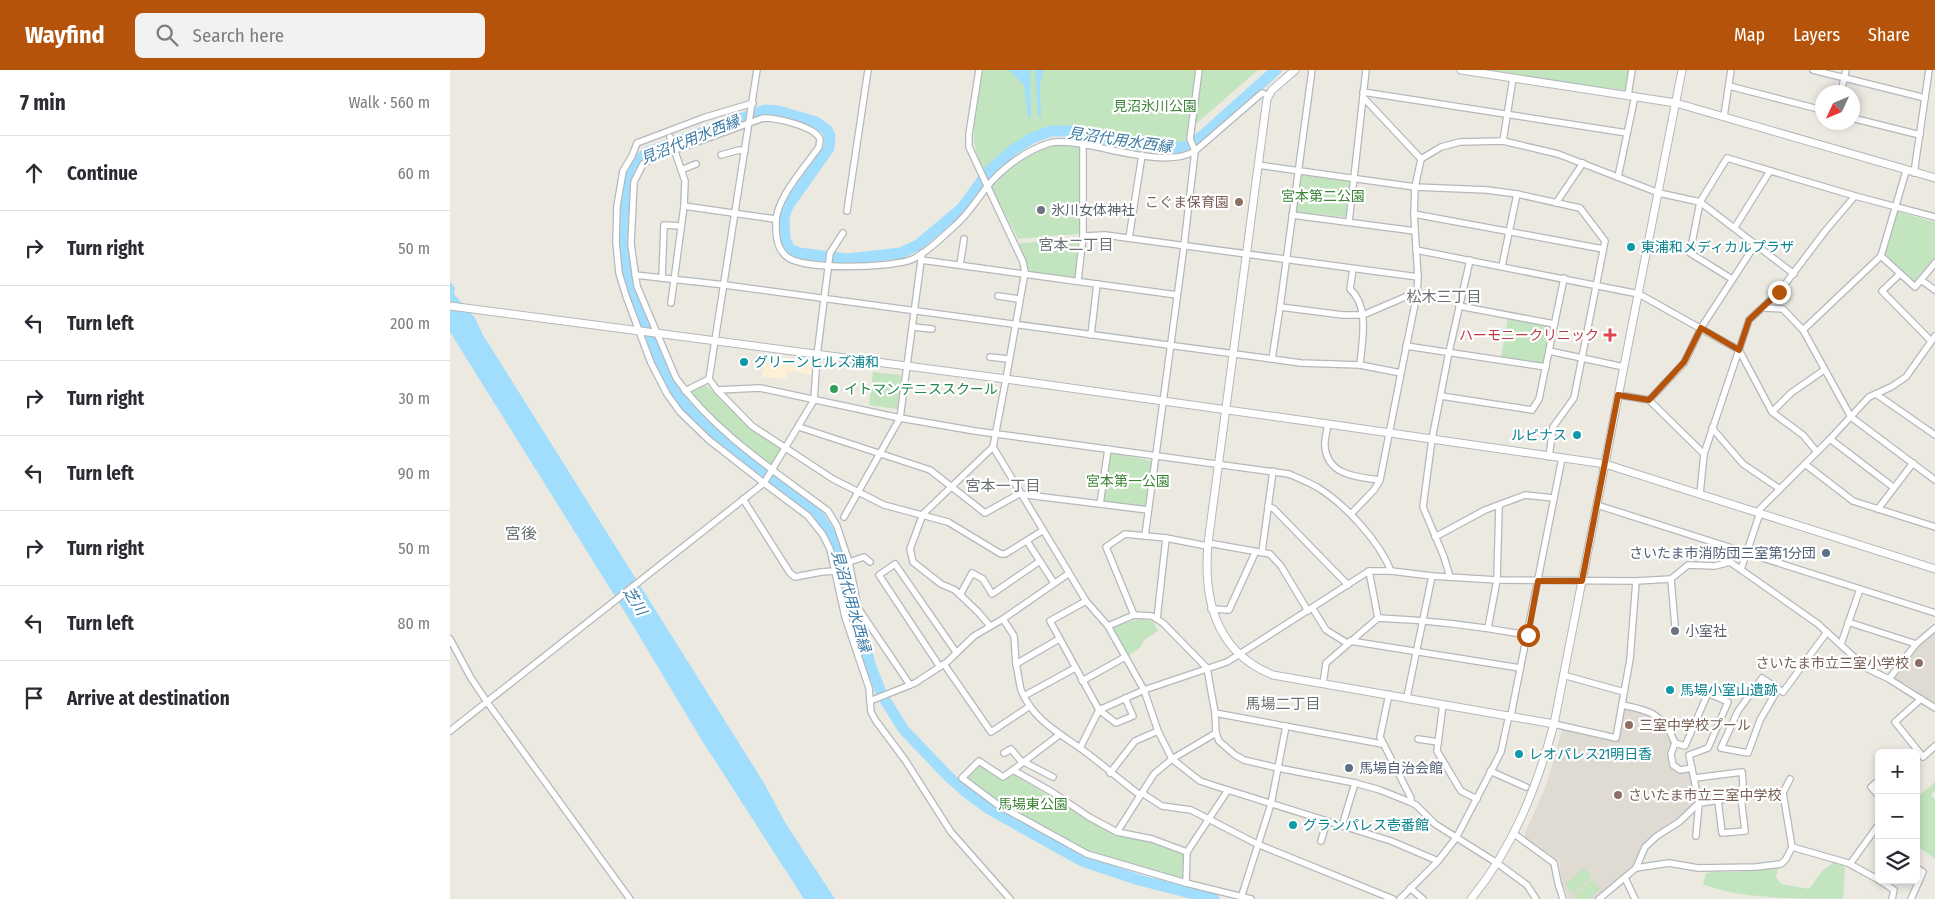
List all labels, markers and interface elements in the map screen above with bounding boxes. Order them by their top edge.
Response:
search box [135,13,485,58]
text: Wayfind [25,21,105,49]
icon: search [153,21,181,49]
text: Search here [193,24,284,47]
text: Map [1734,24,1765,46]
text: Layers [1793,24,1840,46]
text: Share [1868,24,1910,46]
north arrow [1815,85,1860,130]
text: 7 min [20,90,66,116]
text: Walk · 560 m [349,93,430,112]
park label: 見沼氷川公園 [1113,98,1197,115]
water label: 見沼代用水西縁 [638,111,744,168]
water label: 見沼代用水西縁 [1067,124,1175,156]
icon: ahead [20,159,48,187]
text: Continue [67,162,138,185]
text: 60 m [398,164,430,183]
park label: 宮本第二公園 [1281,188,1365,205]
place label: こぐま保育園 [1145,194,1229,211]
marker: こぐま保育園 [1233,196,1245,208]
place label: 氷川女体神社 [1051,202,1135,219]
marker: 氷川女体神社 [1035,204,1047,216]
icon: right [20,234,48,262]
district label: 宮本二丁目 [1038,236,1114,254]
text: Turn right [67,237,144,260]
text: 50 m [398,239,430,258]
place label: 東浦和メディカルプラザ [1641,239,1794,256]
marker: 東浦和メディカルプラザ [1625,241,1637,253]
route end [1768,281,1791,304]
district label: 松木三丁目 [1406,288,1482,306]
icon: left [20,309,48,337]
text: Turn left [67,312,134,335]
text: 200 m [390,314,430,333]
place label: ハーモニークリニック [1459,327,1599,344]
marker: ハーモニークリニック [1603,328,1617,342]
place label: グリーンヒルズ浦和 [754,354,879,371]
marker: グリーンヒルズ浦和 [738,356,750,368]
place label: イトマンテニススクール [844,381,998,398]
marker: イトマンテニススクール [828,383,840,395]
icon: right [20,384,48,412]
text: Turn right [67,387,144,410]
text: 30 m [398,389,430,408]
place label: ルピナス [1511,427,1567,444]
marker: ルピナス [1571,429,1583,441]
icon: left [20,459,48,487]
text: Turn left [67,462,134,485]
text: 90 m [398,464,430,483]
park label: 宮本第一公園 [1086,473,1170,490]
district label: 宮本一丁目 [965,477,1041,495]
district label: 宮後 [505,524,537,543]
icon: right [20,534,48,562]
text: Turn right [67,537,144,560]
text: 50 m [398,539,430,558]
place label: さいたま市消防団三室第1分団 [1629,545,1816,562]
marker: さいたま市消防団三室第1分団 [1820,547,1832,559]
water label: 見沼代用水西縁 [828,548,875,656]
water label: 芝川 [619,584,652,620]
icon: left [20,609,48,637]
text: Turn left [67,612,134,635]
text: 80 m [398,614,430,633]
place label: 小室社 [1685,623,1727,640]
route start [1517,624,1540,647]
marker: 小室社 [1669,625,1681,637]
place label: さいたま市立三室小学校 [1755,655,1909,672]
marker: さいたま市立三室小学校 [1913,657,1925,669]
place label: 馬場小室山遺跡 [1680,682,1778,699]
icon: arrive [20,684,48,712]
marker: 馬場小室山遺跡 [1664,684,1676,696]
text: Arrive at destination [67,687,230,710]
district label: 馬場二丁目 [1245,695,1321,713]
place label: 三室中学校プール [1639,717,1751,734]
marker: 三室中学校プール [1623,719,1635,731]
place label: レオパレス21明日香 [1529,746,1652,763]
marker: レオパレス21明日香 [1513,748,1525,760]
map controls [1875,749,1920,884]
button: + [1875,749,1920,794]
place label: 馬場自治会館 [1359,760,1443,777]
marker: 馬場自治会館 [1343,762,1355,774]
place label: さいたま市立三室中学校 [1628,787,1782,804]
marker: さいたま市立三室中学校 [1612,789,1624,801]
button: − [1875,794,1920,839]
park label: 馬場東公園 [998,796,1068,813]
place label: グランパレス壱番館 [1303,817,1429,834]
marker: グランパレス壱番館 [1287,819,1299,831]
button: layers [1875,839,1920,884]

